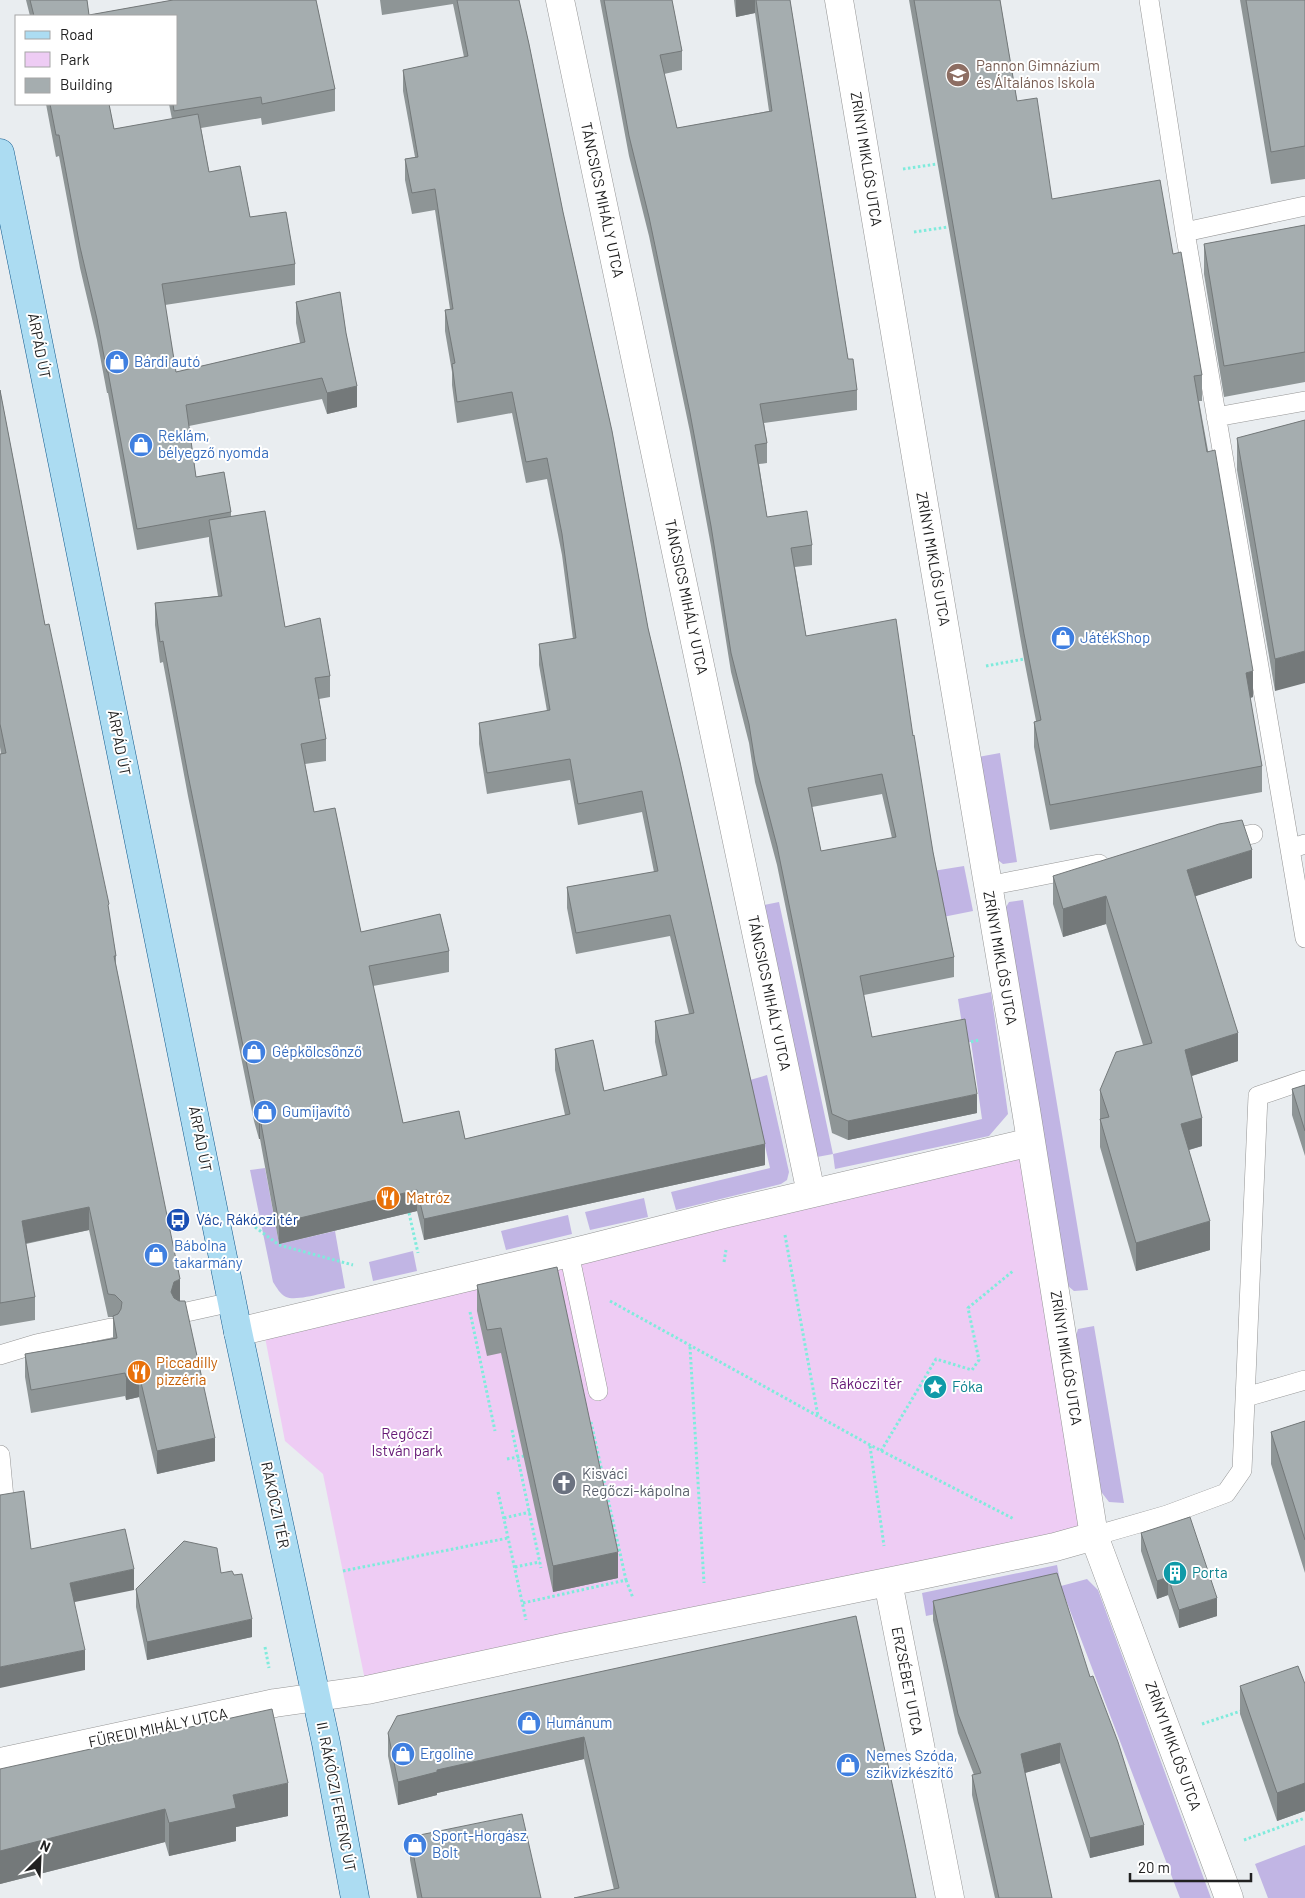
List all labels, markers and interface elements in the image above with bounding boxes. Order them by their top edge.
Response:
legend [15,15,178,105]
text: Road [60,25,93,43]
text: Park [60,50,90,68]
place label: Pannon Gimnázium és Általános Iskola [976,56,1100,91]
school or university icon: Pannon Gimnázium és Általános Iskola [945,62,971,88]
text: Building [60,75,113,93]
street label: ZRÍNYI MIKLÓS UTCA [847,90,887,227]
street label: TÁNCSICS MIHÁLY UTCA [578,120,628,279]
street label: ÁRPÁD ÚT [25,311,55,380]
shop icon: Bárdi autó [104,349,130,375]
place label: Bárdi autó [134,352,200,370]
place label: Reklám, bélyegző nyomda [158,426,269,461]
shop icon: Reklám, bélyegző nyomda [128,432,154,458]
street label: ZRÍNYI MIKLÓS UTCA [913,490,955,627]
street label: TÁNCSICS MIHÁLY UTCA [662,517,712,676]
shop icon: JátékShop [1050,625,1076,651]
place label: JátékShop [1080,628,1150,646]
street label: ÁRPÁD ÚT [105,708,135,777]
street label: ZRÍNYI MIKLÓS UTCA [980,889,1022,1026]
street label: TÁNCSICS MIHÁLY UTCA [745,913,795,1072]
shop icon: Gépkölcsönző [241,1039,267,1065]
place label: Gépkölcsönző [272,1042,362,1060]
shop icon: Gumijavító [252,1099,278,1125]
place label: Gumijavító [282,1102,350,1120]
street label: ÁRPÁD ÚT [186,1104,216,1173]
restaurant icon: Matróz [375,1185,401,1211]
place label: Matróz [406,1188,450,1206]
bus stop icon: Vác, Rákóczi tér [165,1207,191,1233]
place label: Vác, Rákóczi tér [196,1210,299,1228]
place label: Bábolna takarmány [174,1236,243,1271]
shop icon: Bábolna takarmány [143,1242,169,1268]
street label: ZRÍNYI MIKLÓS UTCA [1047,1289,1087,1426]
place label: Piccadilly pizzéria [156,1353,218,1388]
restaurant icon: Piccadilly pizzéria [126,1359,152,1385]
park label: Rákóczi tér [830,1374,903,1392]
place icon: Fóka [922,1374,948,1400]
place label: Fóka [952,1377,983,1395]
park label: Regőczi István park [371,1424,443,1459]
street label: RÁKÓCZI TÉR [258,1460,294,1550]
place label: Kisváci Regőczi-kápolna [582,1464,690,1499]
church icon: Kisváci Regőczi-kápolna [551,1470,577,1496]
building icon: Porta [1162,1560,1188,1586]
place label: Porta [1192,1563,1228,1581]
street label: ERZSÉBET UTCA [889,1625,927,1737]
street label: ZRÍNYI MIKLÓS UTCA [1142,1679,1206,1813]
street label: FÜREDI MIHÁLY UTCA [87,1703,229,1751]
shop icon: Humánum [516,1710,542,1736]
place label: Humánum [546,1713,612,1731]
street label: II. RÁKÓCZI FERENC ÚT [314,1720,360,1873]
shop icon: Ergoline [390,1741,416,1767]
place label: Ergoline [420,1744,474,1762]
place label: Nemes Szóda, szikvízkészítő [866,1746,958,1781]
shop icon: Nemes Szóda, szikvízkészítő [835,1752,861,1778]
place label: Sport-Horgász Bolt [432,1826,527,1861]
shop icon: Sport-Horgász Bolt [402,1832,428,1858]
north arrow [15,1833,65,1883]
text: N [38,1836,53,1855]
scale bar [1130,1850,1251,1882]
text: 20 m [1138,1858,1170,1876]

